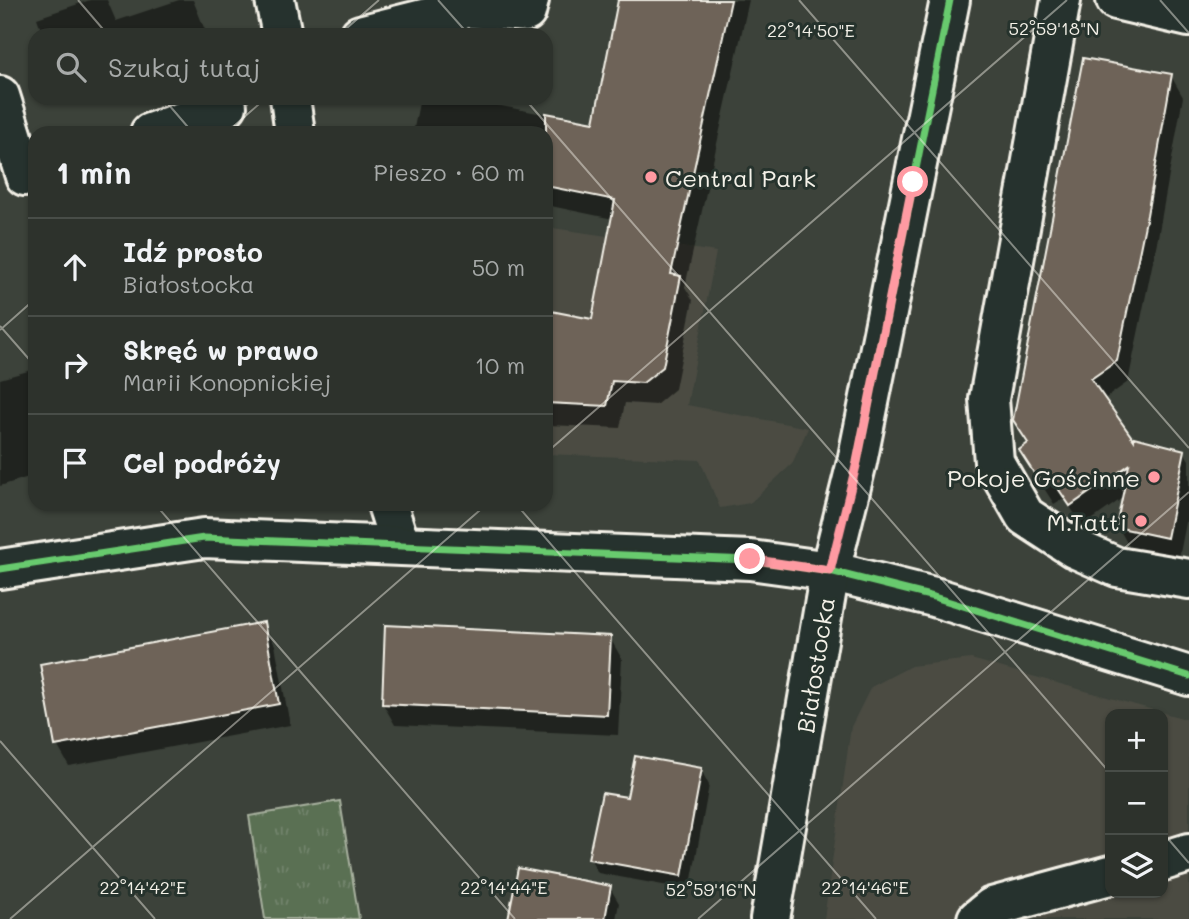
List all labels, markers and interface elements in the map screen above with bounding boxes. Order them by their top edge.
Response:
text: 52°59'18"N [1008,16,1100,40]
text: 22°14'50"E [767,18,855,42]
search box [28,28,553,105]
icon: search [52,48,90,86]
text: Szukaj tutaj [108,50,260,84]
text: 1 min [56,152,131,192]
text: Pieszo · 60 m [374,157,525,187]
place label: Central Park [665,162,816,193]
route start [897,166,928,197]
marker: Central Park [643,169,659,185]
text: Idź prosto [123,235,263,269]
icon: ahead [56,248,94,286]
text: 50 m [472,252,525,282]
text: Białostocka [123,269,254,299]
text: Skręć w prawo [123,333,318,367]
icon: right [56,346,94,384]
text: 10 m [475,350,525,380]
text: Marii Konopnickiej [123,367,331,397]
icon: arrive [56,444,94,482]
text: Cel podróży [123,446,281,480]
place label: Pokoje Gościnne [947,462,1140,493]
marker: Pokoje Gościnne [1146,469,1162,485]
place label: M.Tatti [1046,506,1127,537]
marker: M.Tatti [1133,513,1149,529]
route end [734,543,765,574]
street label: Białostocka [789,595,841,735]
map controls [1105,709,1168,898]
button: + [1105,709,1168,772]
button: − [1105,772,1168,835]
button: layers [1105,835,1168,898]
text: 22°14'42"E [100,875,186,899]
text: 22°14'44"E [460,875,548,899]
text: 22°14'46"E [821,875,909,899]
text: 52°59'16"N [665,877,757,901]

